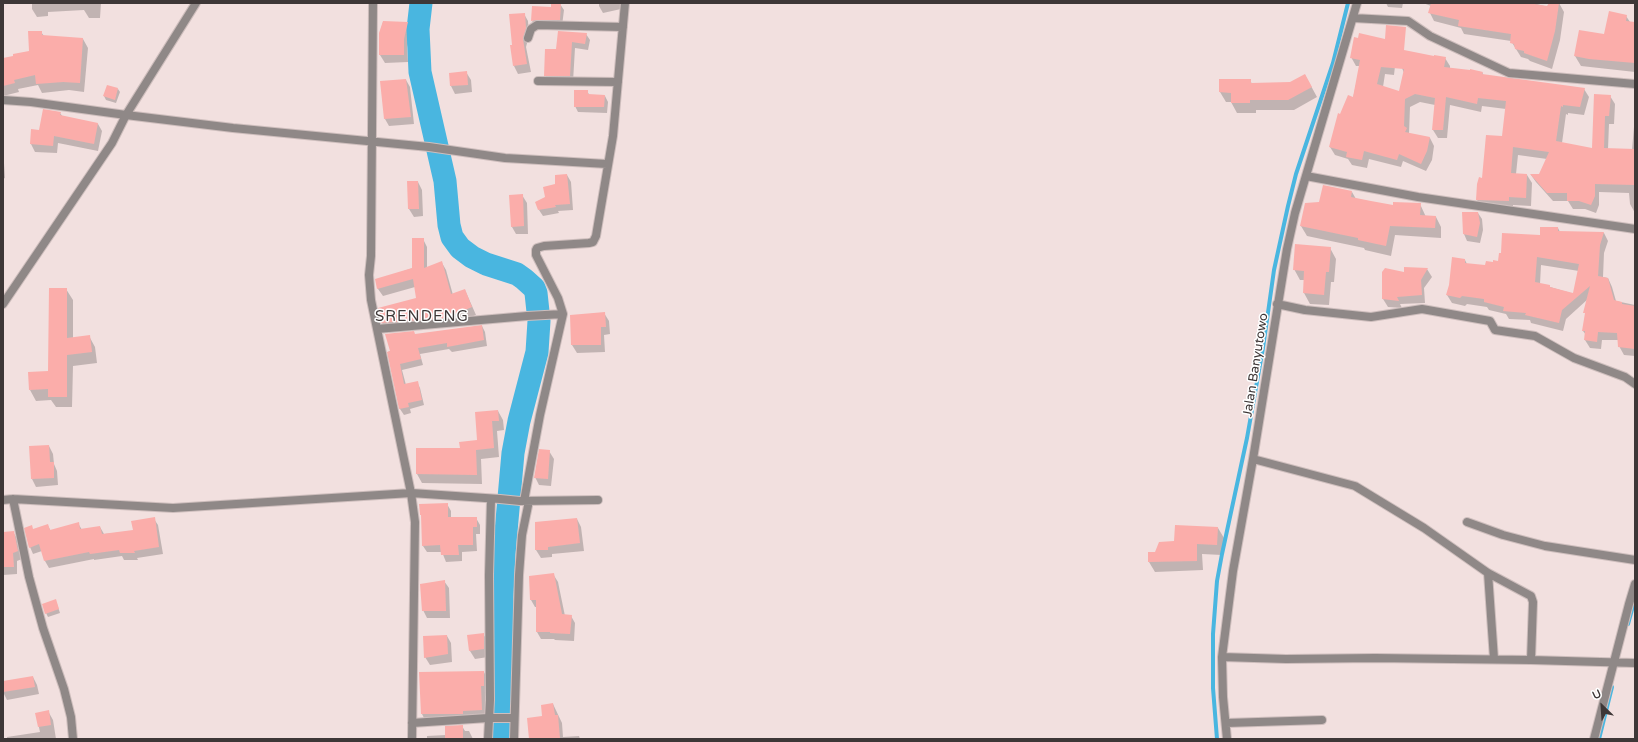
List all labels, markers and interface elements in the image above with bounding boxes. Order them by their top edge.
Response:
district label: SRENDENG [375,308,469,326]
street label: Jalan Banyutowo [1240,312,1272,418]
north arrow [1582,686,1622,726]
text: U [1590,687,1603,702]

